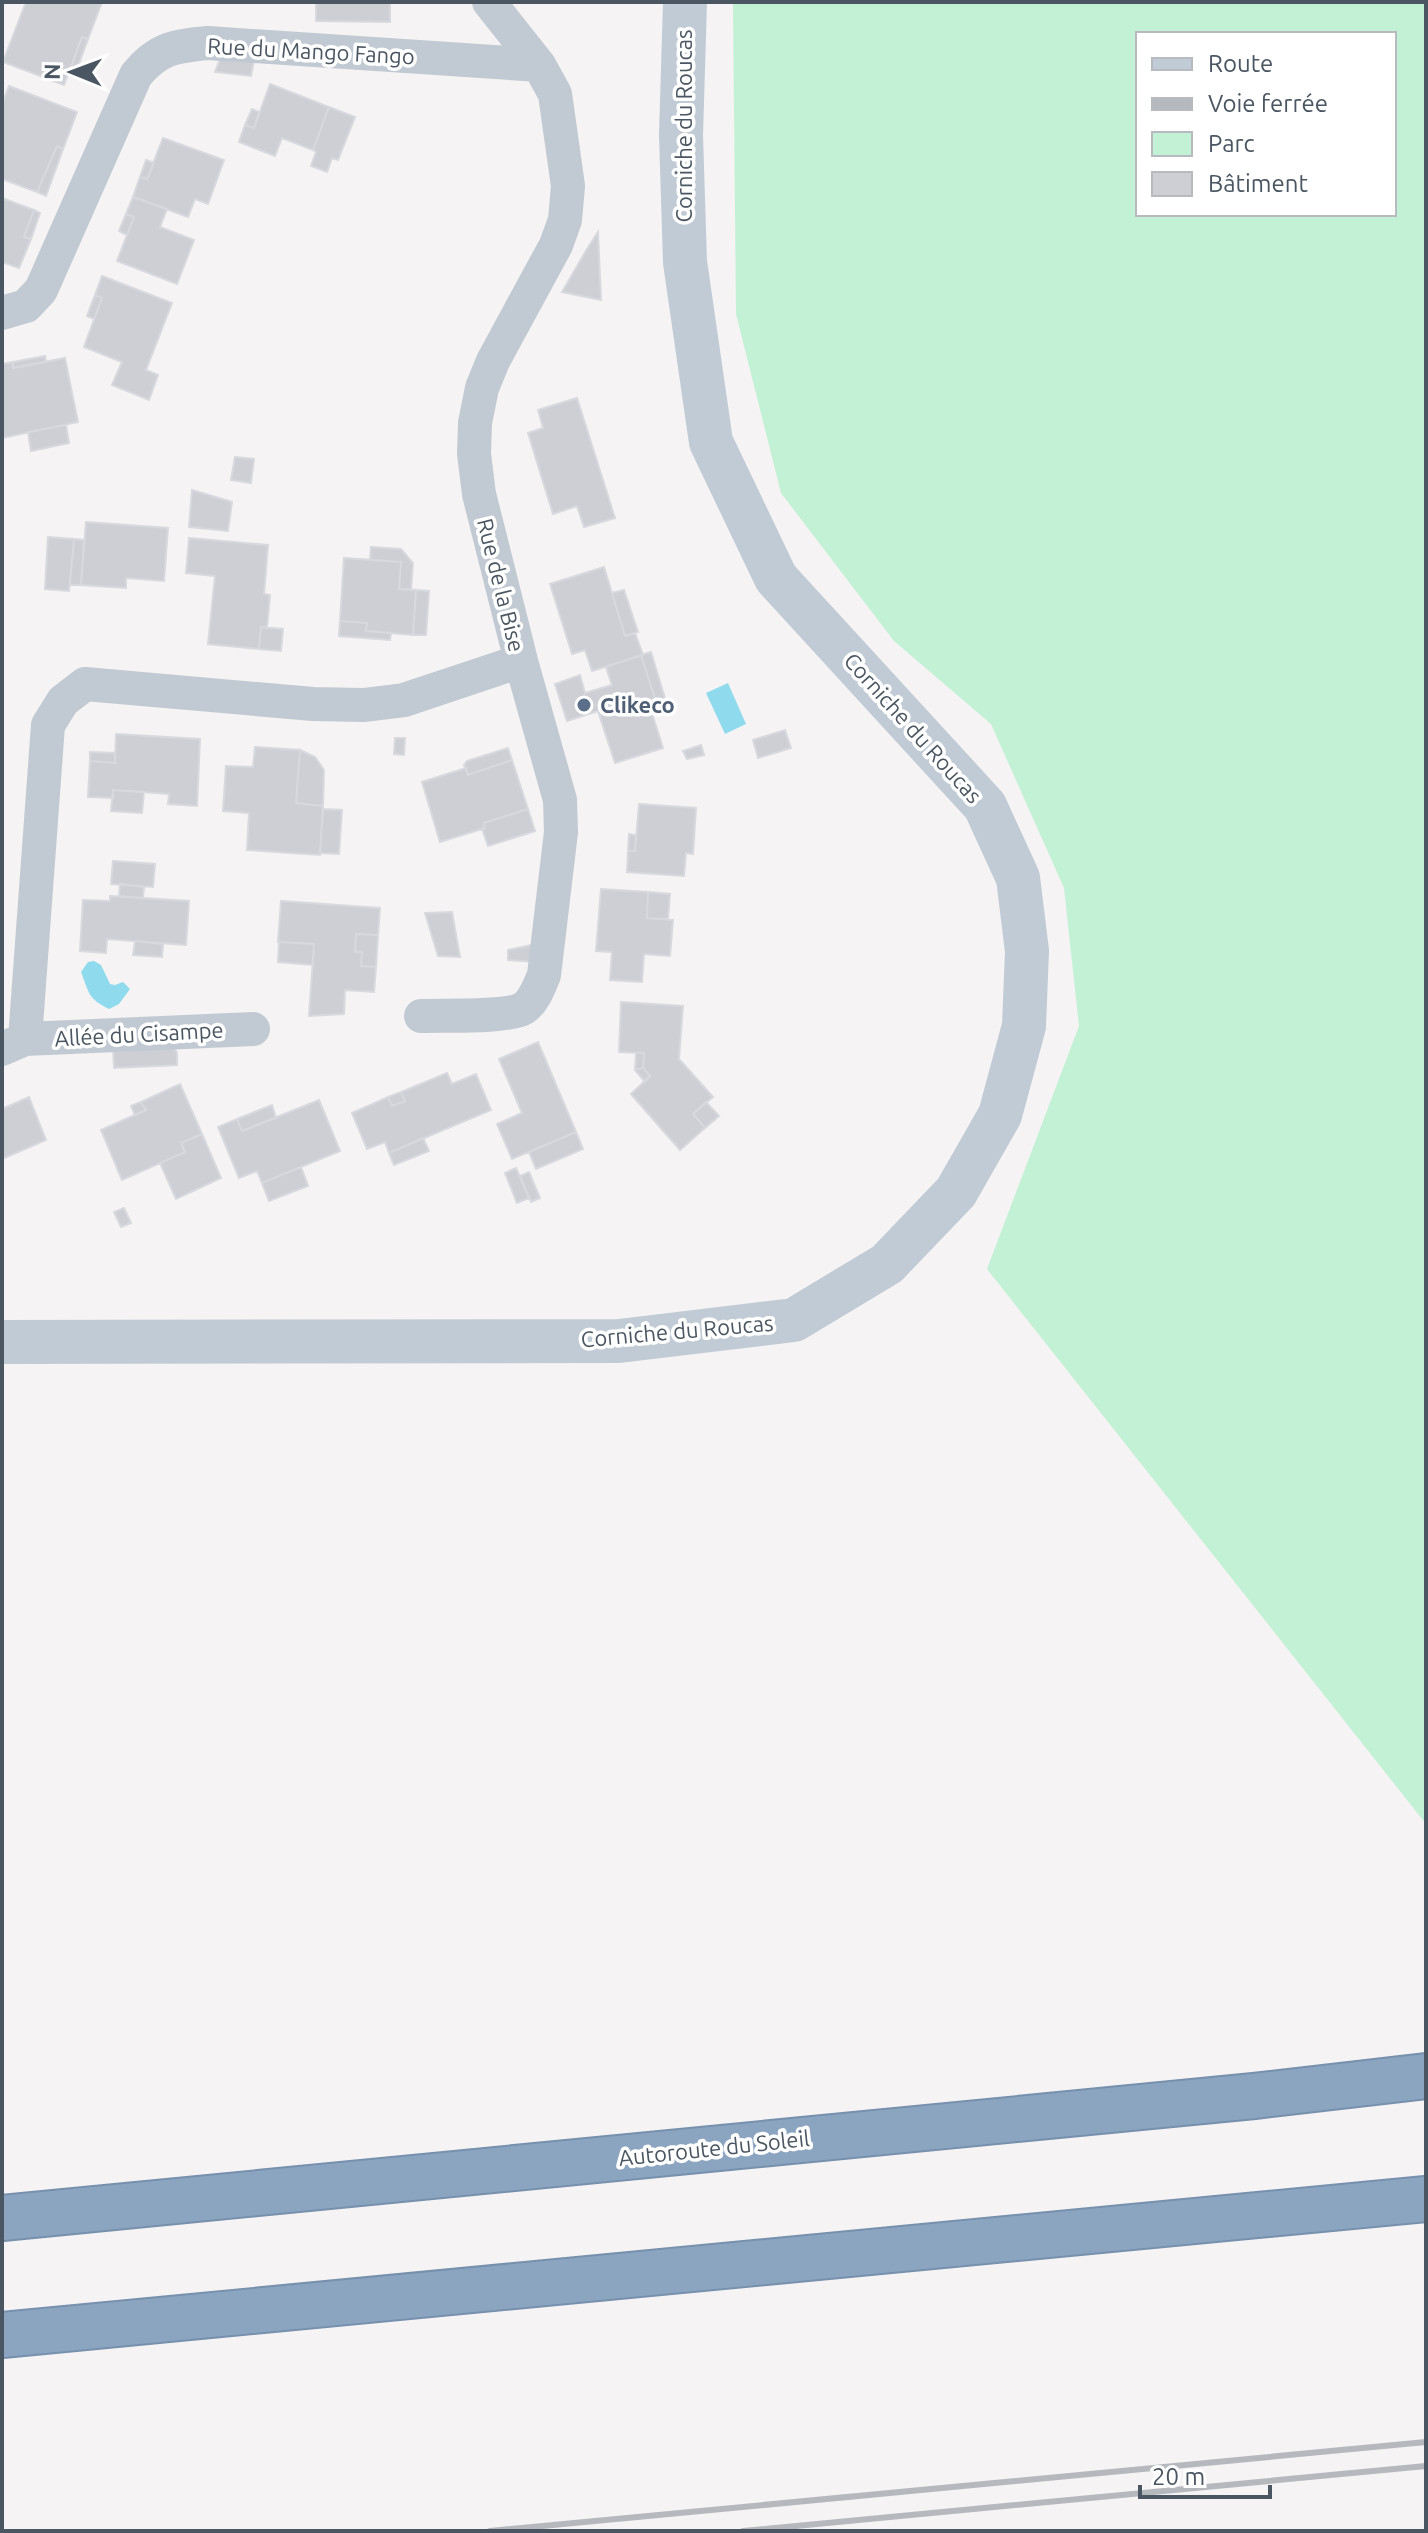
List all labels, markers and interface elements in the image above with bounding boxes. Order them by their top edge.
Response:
street label: Corniche du Roucas [671,29,696,223]
north arrow [32,32,112,112]
legend [1136,32,1396,216]
street label: Rue du Mango Fango [207,33,415,68]
text: Route [1208,50,1273,77]
text: N [39,63,64,80]
text: Voie ferrée [1208,90,1328,117]
text: Parc [1208,130,1255,157]
text: Bâtiment [1208,170,1309,197]
street label: Rue de la Bise [473,516,530,654]
street label: Corniche du Roucas [839,648,987,808]
place label: Clikeco [600,692,675,717]
marker: Clikeco [575,696,593,714]
street label: Allée du Cisampe [54,1017,224,1050]
street label: Corniche du Roucas [580,1310,774,1351]
street label: Autoroute du Soleil [617,2125,811,2170]
scale bar [1140,2449,1270,2499]
text: 20 m [1152,2463,1205,2490]

